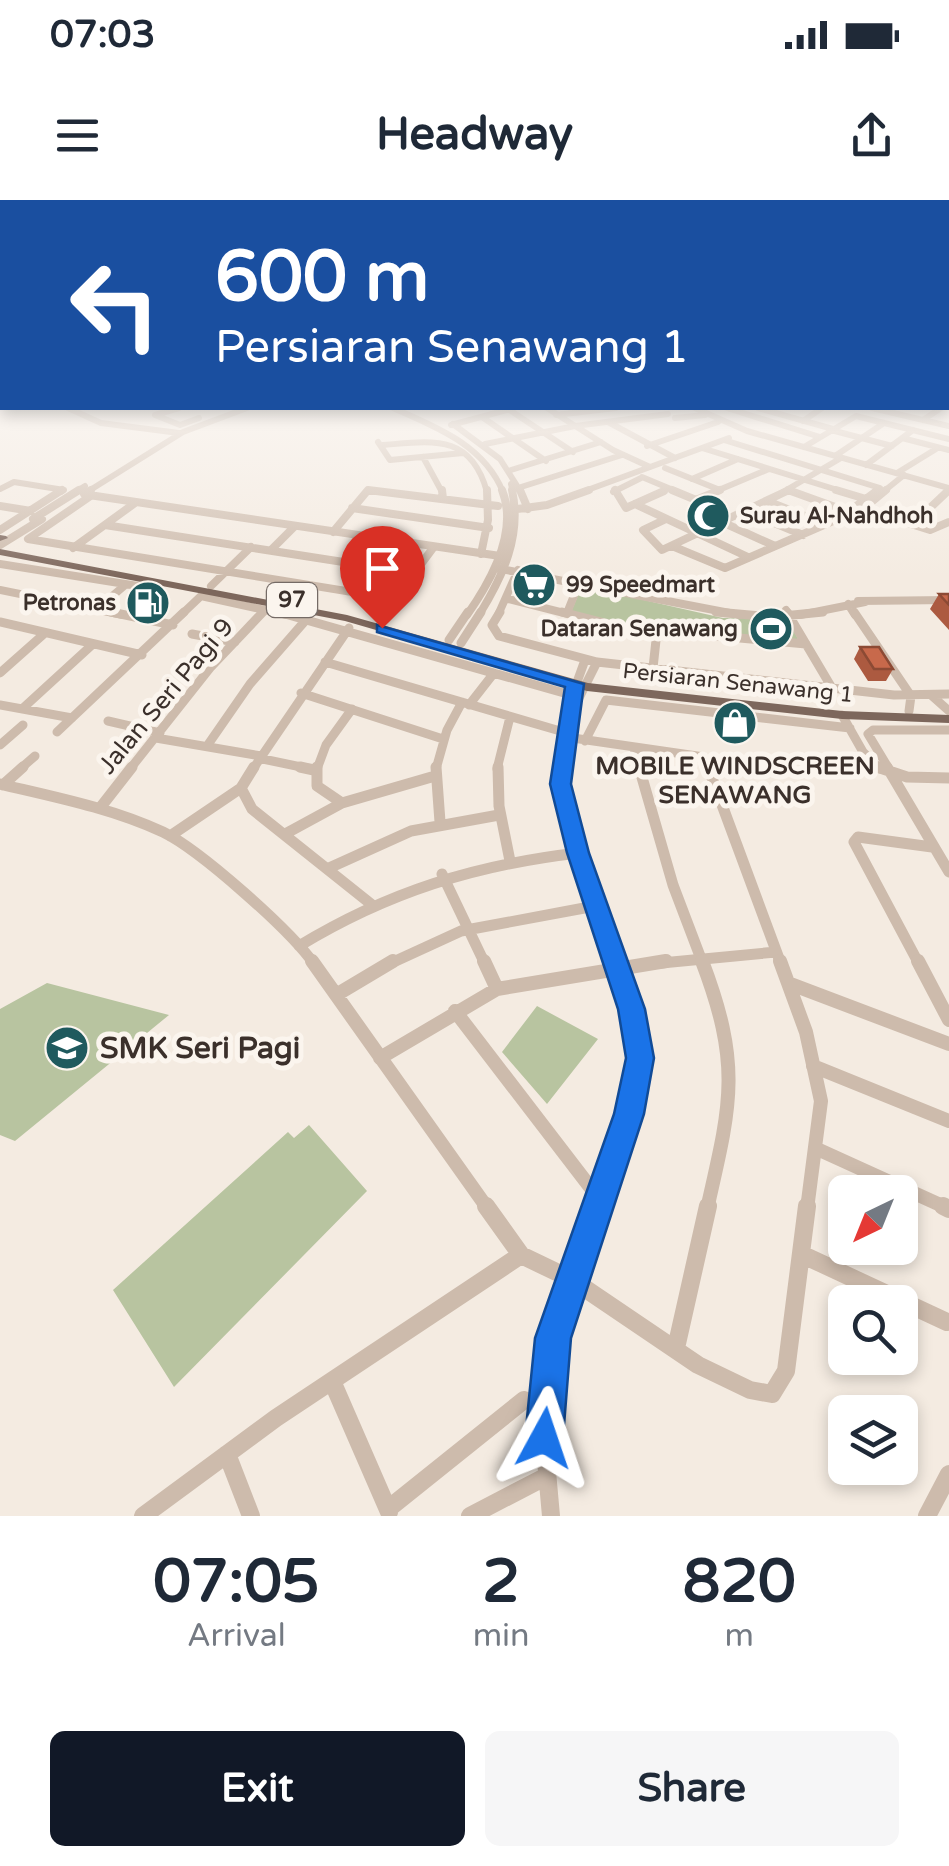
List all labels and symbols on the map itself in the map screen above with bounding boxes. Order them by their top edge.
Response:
mosque icon: Surau Al-Nahdhoh [685,493,731,539]
place label: Surau Al-Nahdhoh [740,503,933,529]
pin [340,526,425,629]
supermarket icon: 99 Speedmart [511,562,557,608]
place label: 99 Speedmart [566,572,715,598]
fuel station icon: Petronas [125,580,171,626]
road number: 97 [267,583,317,617]
place label: Petronas [23,590,116,616]
sports icon: Dataran Senawang [748,606,794,652]
street label: Jalan Seri Pagi 9 [92,612,240,780]
place label: Dataran Senawang [540,616,738,642]
street label: Persiaran Senawang 1 [621,658,855,708]
shop icon: MOBILE WINDSCREEN SENAWANG [712,700,758,746]
place label: MOBILE WINDSCREEN SENAWANG [595,751,875,810]
school or university icon: SMK Seri Pagi [44,1025,90,1071]
place label: SMK Seri Pagi [100,1030,300,1067]
north arrow [828,1175,918,1265]
position arrow [492,1386,596,1490]

